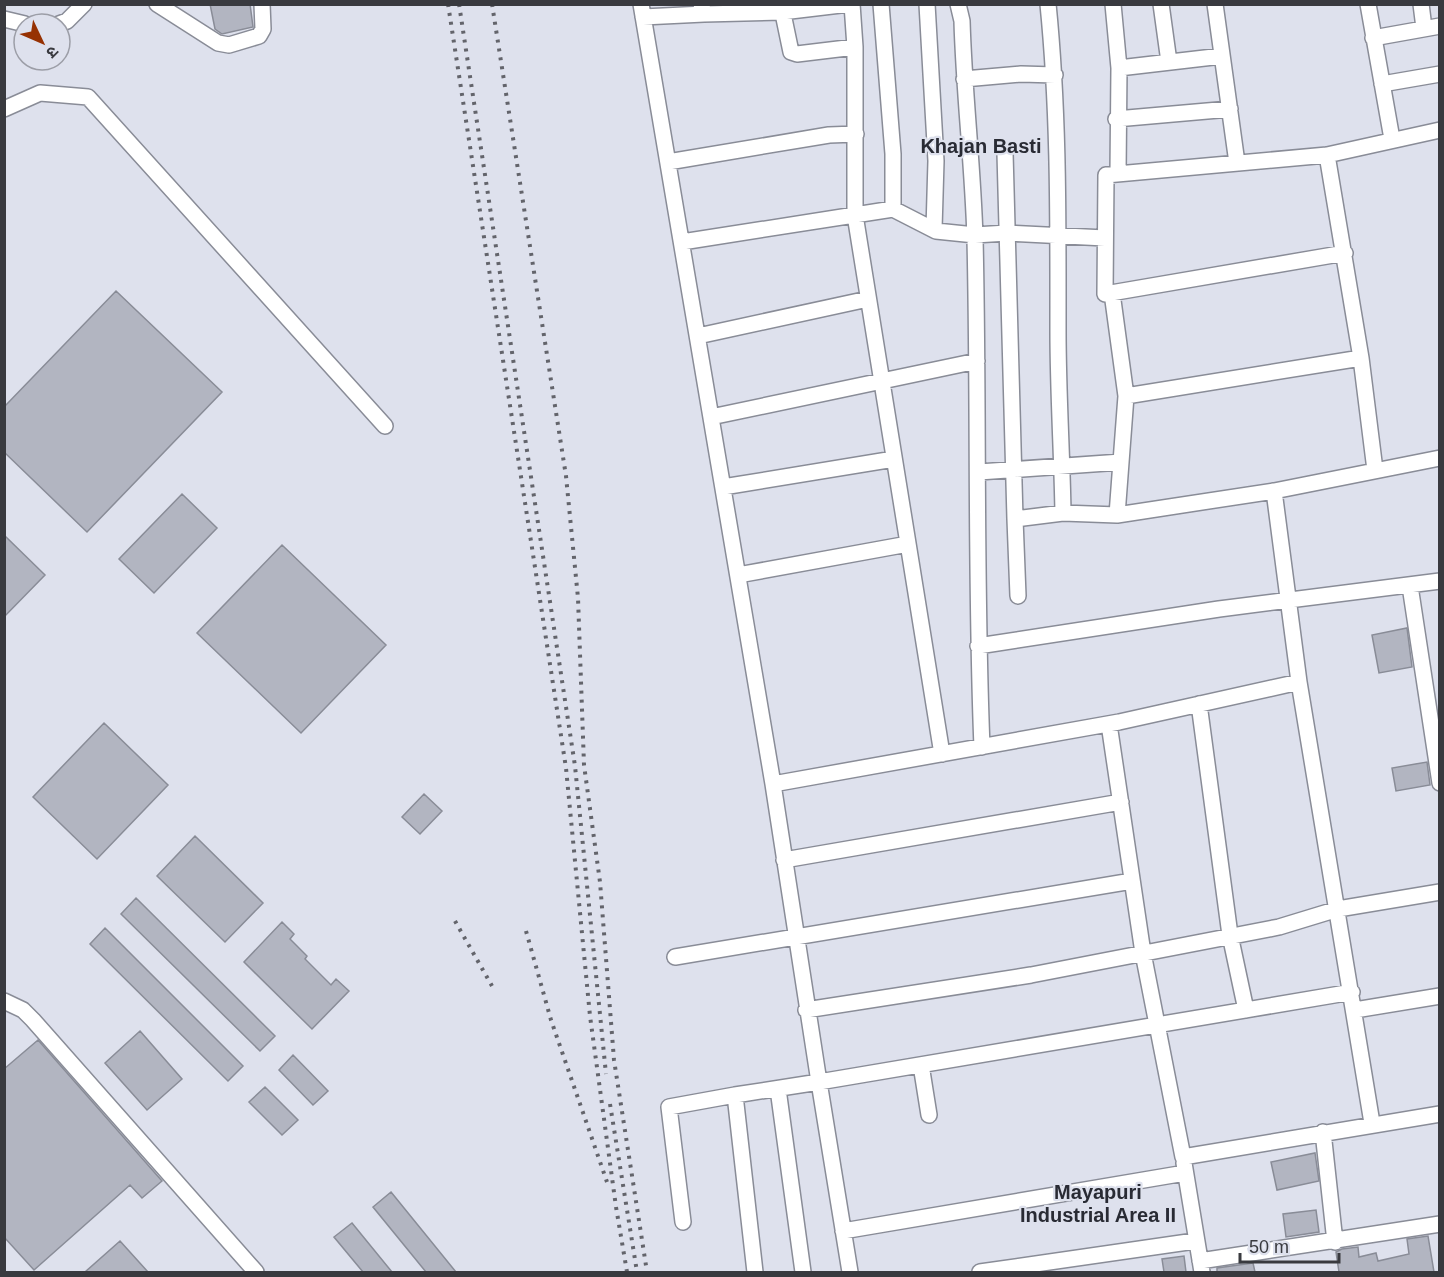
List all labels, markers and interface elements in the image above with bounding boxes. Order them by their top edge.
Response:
north arrow [12,12,72,72]
text: उ [43,43,62,62]
district label: Khajan Basti [920,135,1042,157]
district label: Mayapuri Industrial Area II [1020,1181,1176,1226]
scale bar [1240,1226,1339,1264]
text: 50 m [1249,1237,1289,1257]

